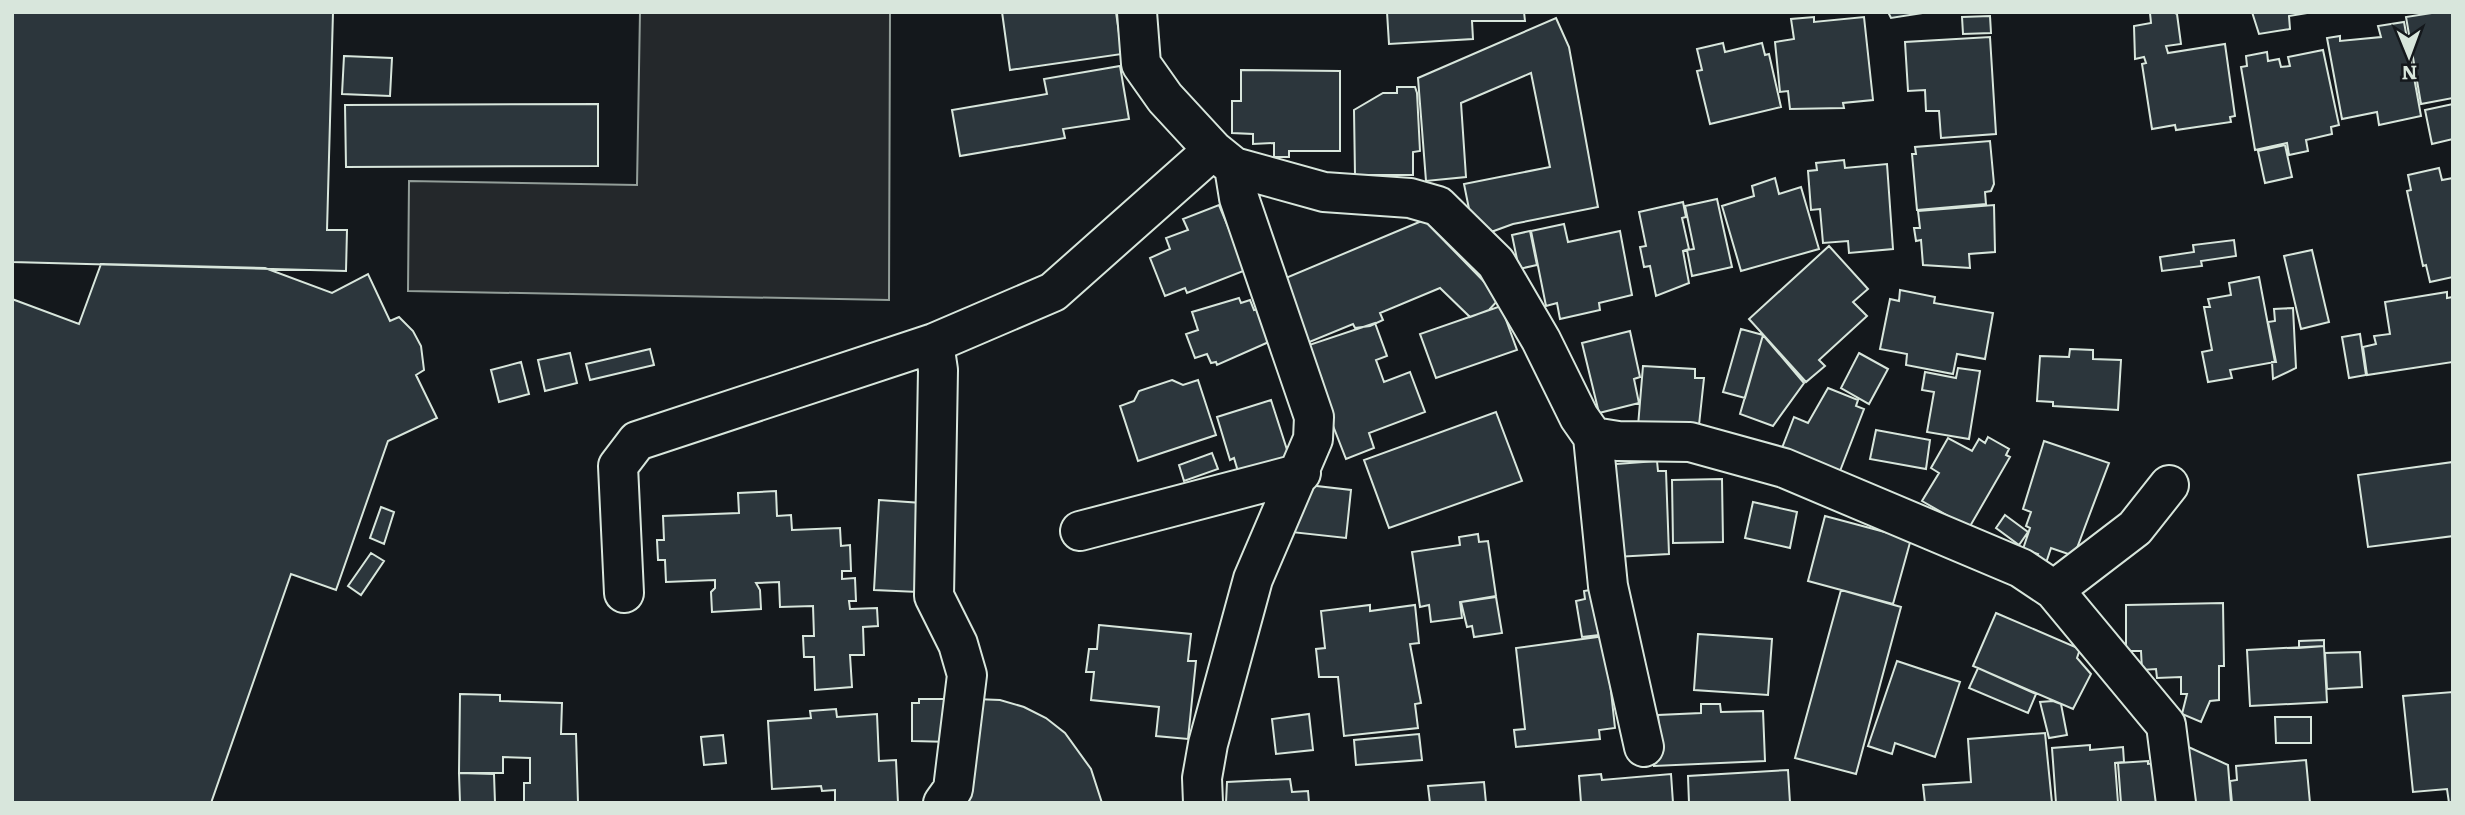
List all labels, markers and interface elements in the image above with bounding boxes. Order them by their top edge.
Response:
north arrow [2374,21,2444,91]
text: N [2401,60,2418,88]

